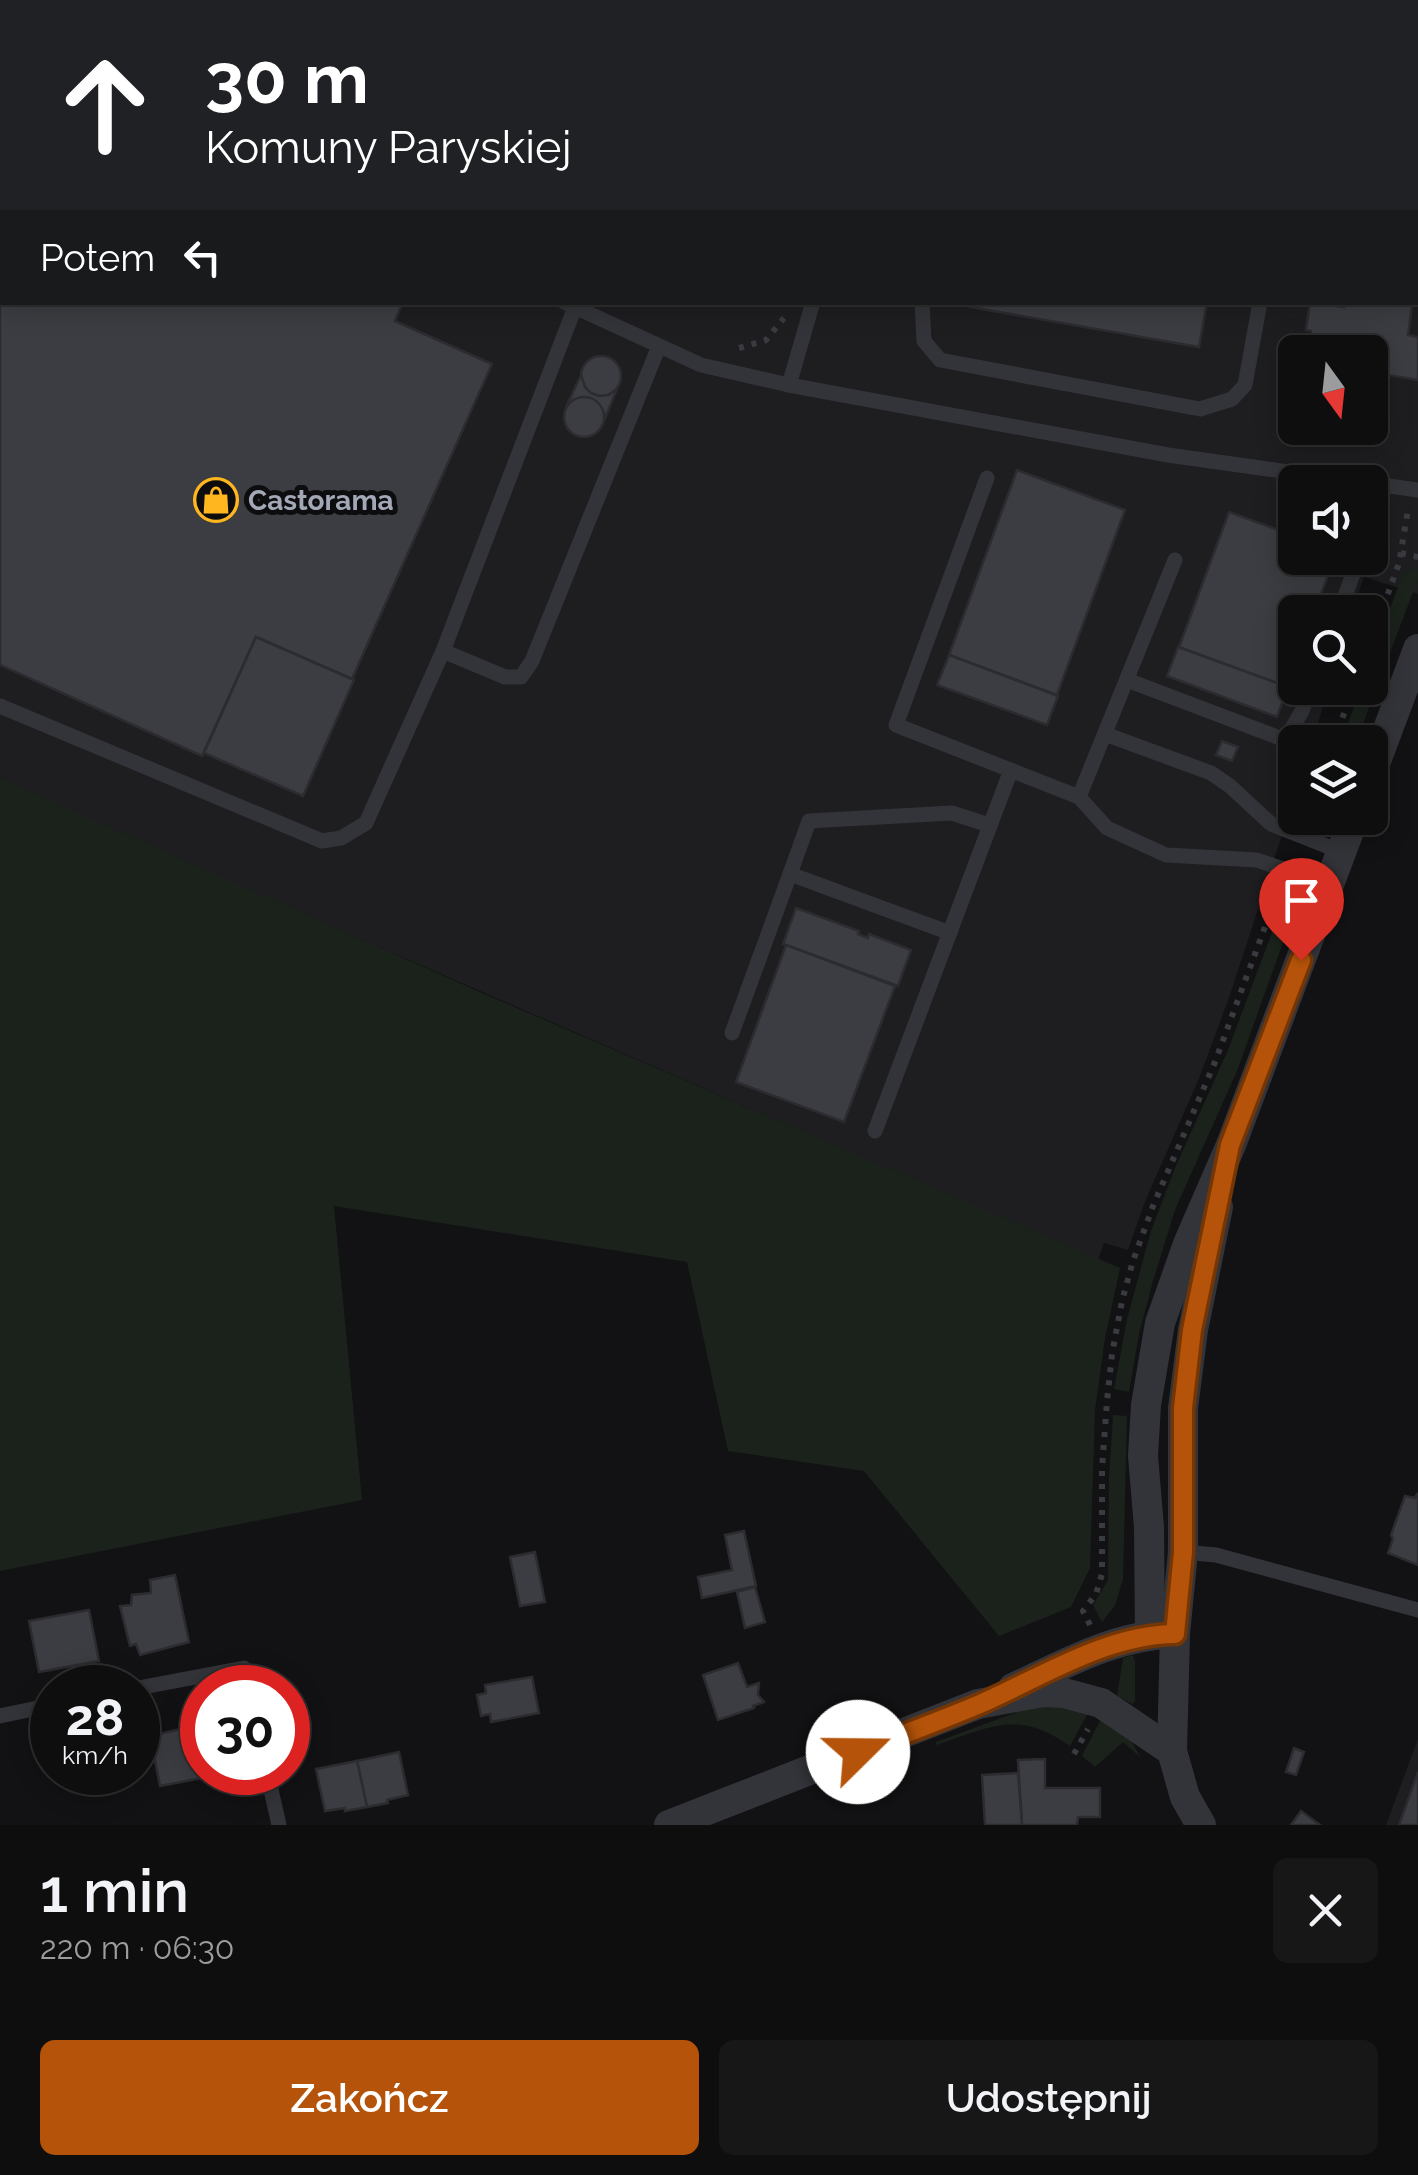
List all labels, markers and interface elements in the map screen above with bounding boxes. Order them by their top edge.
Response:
text: 30 m [205,37,369,119]
icon: ahead [40,40,170,170]
text: Komuny Paryskiej [205,121,572,174]
icon: left [175,230,230,285]
text: Potem [40,235,155,280]
north arrow [1278,335,1388,445]
map controls [1278,335,1388,835]
button: sound [1278,465,1388,575]
shop icon: Castorama [193,477,239,523]
place label: Castorama [248,484,394,517]
button: search [1278,595,1388,705]
button: layers [1278,725,1388,835]
pin [1259,858,1344,961]
icon: arrive [1274,873,1329,928]
speed limit sign: 30 [180,1665,310,1795]
text: 28 [66,1688,124,1747]
position arrow [806,1700,910,1804]
text: km/h [62,1740,128,1770]
text: 1 min [40,1856,189,1926]
button: close [1273,1858,1378,1963]
text: 220 m · 06:30 [40,1929,234,1966]
button: Zakończ [40,2040,699,2155]
button: Udostępnij [719,2040,1378,2155]

